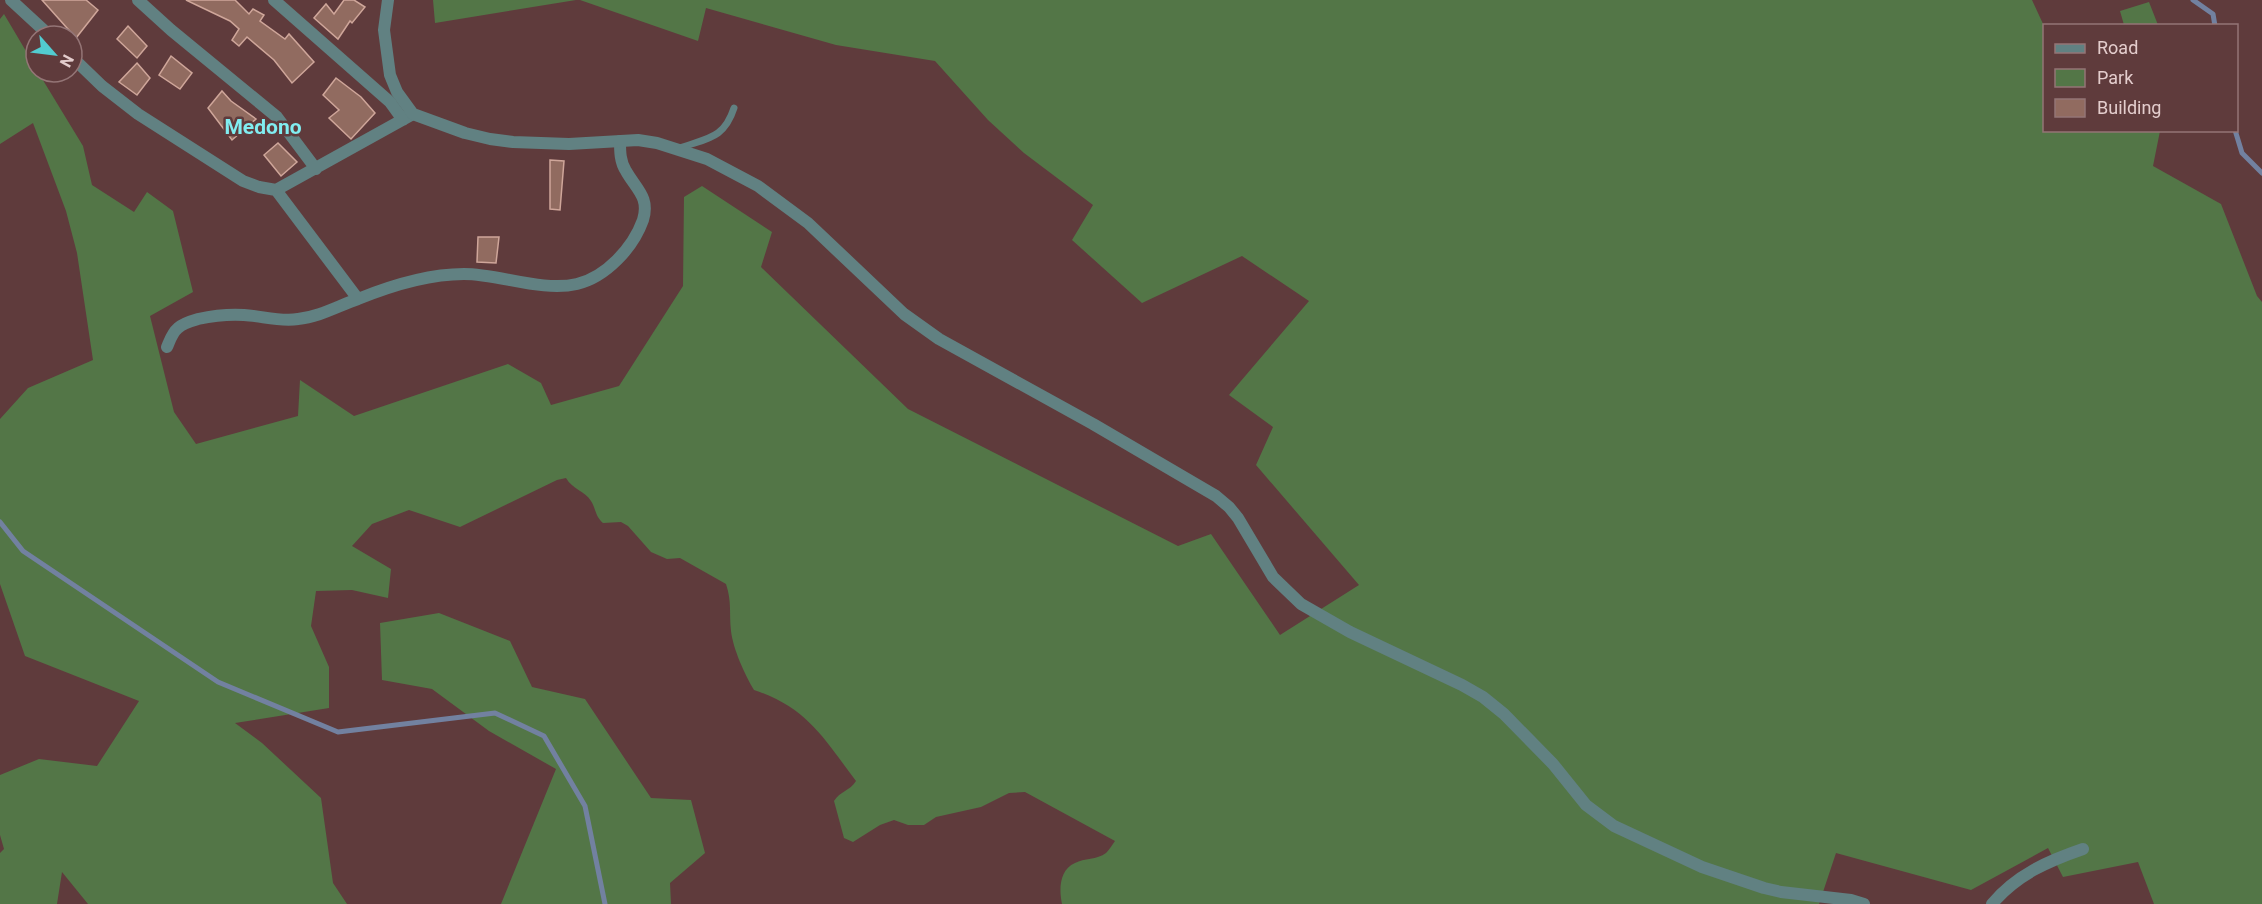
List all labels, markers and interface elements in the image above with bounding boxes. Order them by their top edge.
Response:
north arrow [24,24,84,84]
legend [2043,24,2238,132]
text: Road [2097,37,2138,58]
text: N [56,51,78,70]
text: Park [2097,67,2134,88]
text: Building [2097,97,2161,118]
district label: Medono [224,115,302,139]

